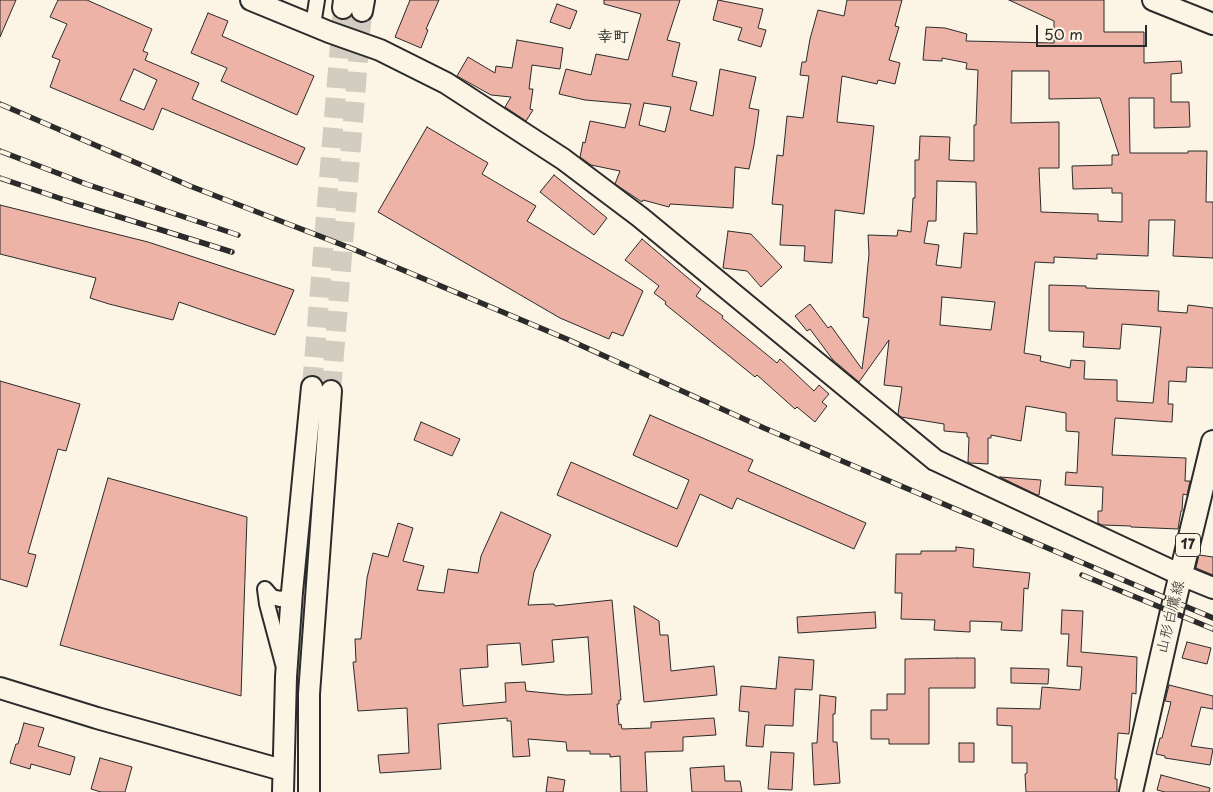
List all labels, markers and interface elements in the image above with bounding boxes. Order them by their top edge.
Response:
scale bar [1038,15,1149,47]
text: 50 m [1044,22,1083,45]
district label: 幸町 [597,28,629,48]
road number: 17 [1176,534,1200,556]
street label: 山形白鷹線 [1153,578,1189,656]

